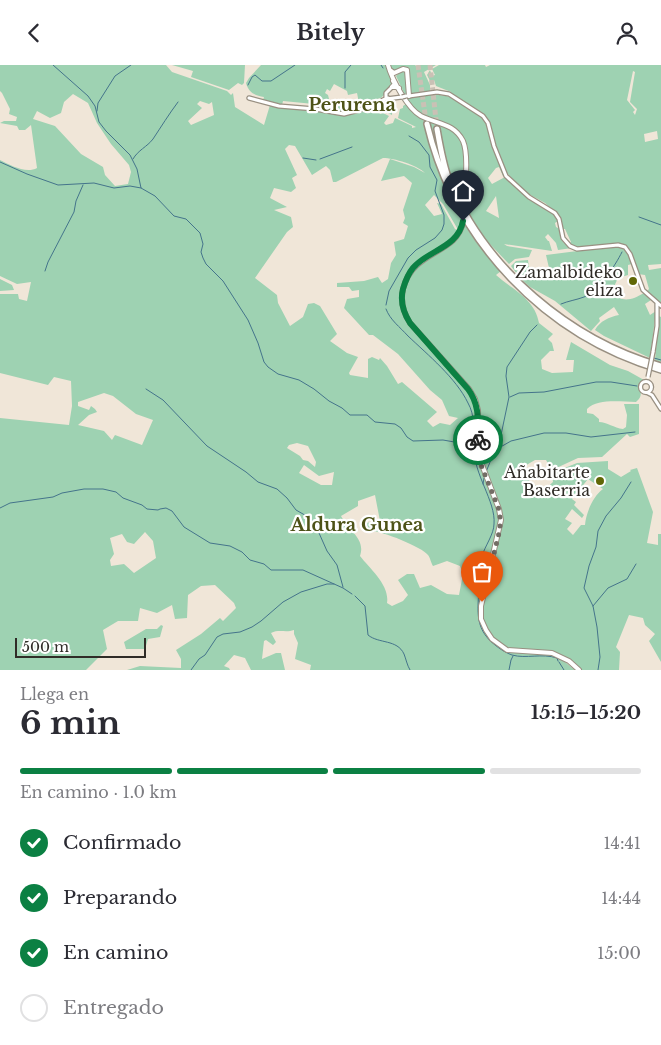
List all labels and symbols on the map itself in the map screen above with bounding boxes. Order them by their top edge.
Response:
district label: Perurena [308,94,396,116]
pin [442,170,484,221]
place label: Zamalbideko eliza [515,262,623,300]
marker: Zamalbideko eliza [627,275,639,287]
courier [453,415,503,465]
place label: Añabitarte Baserria [503,462,590,500]
marker: Añabitarte Baserria [594,475,606,487]
district label: Aldura Gunea [290,514,424,536]
pin [461,551,503,602]
scale bar [15,635,146,658]

